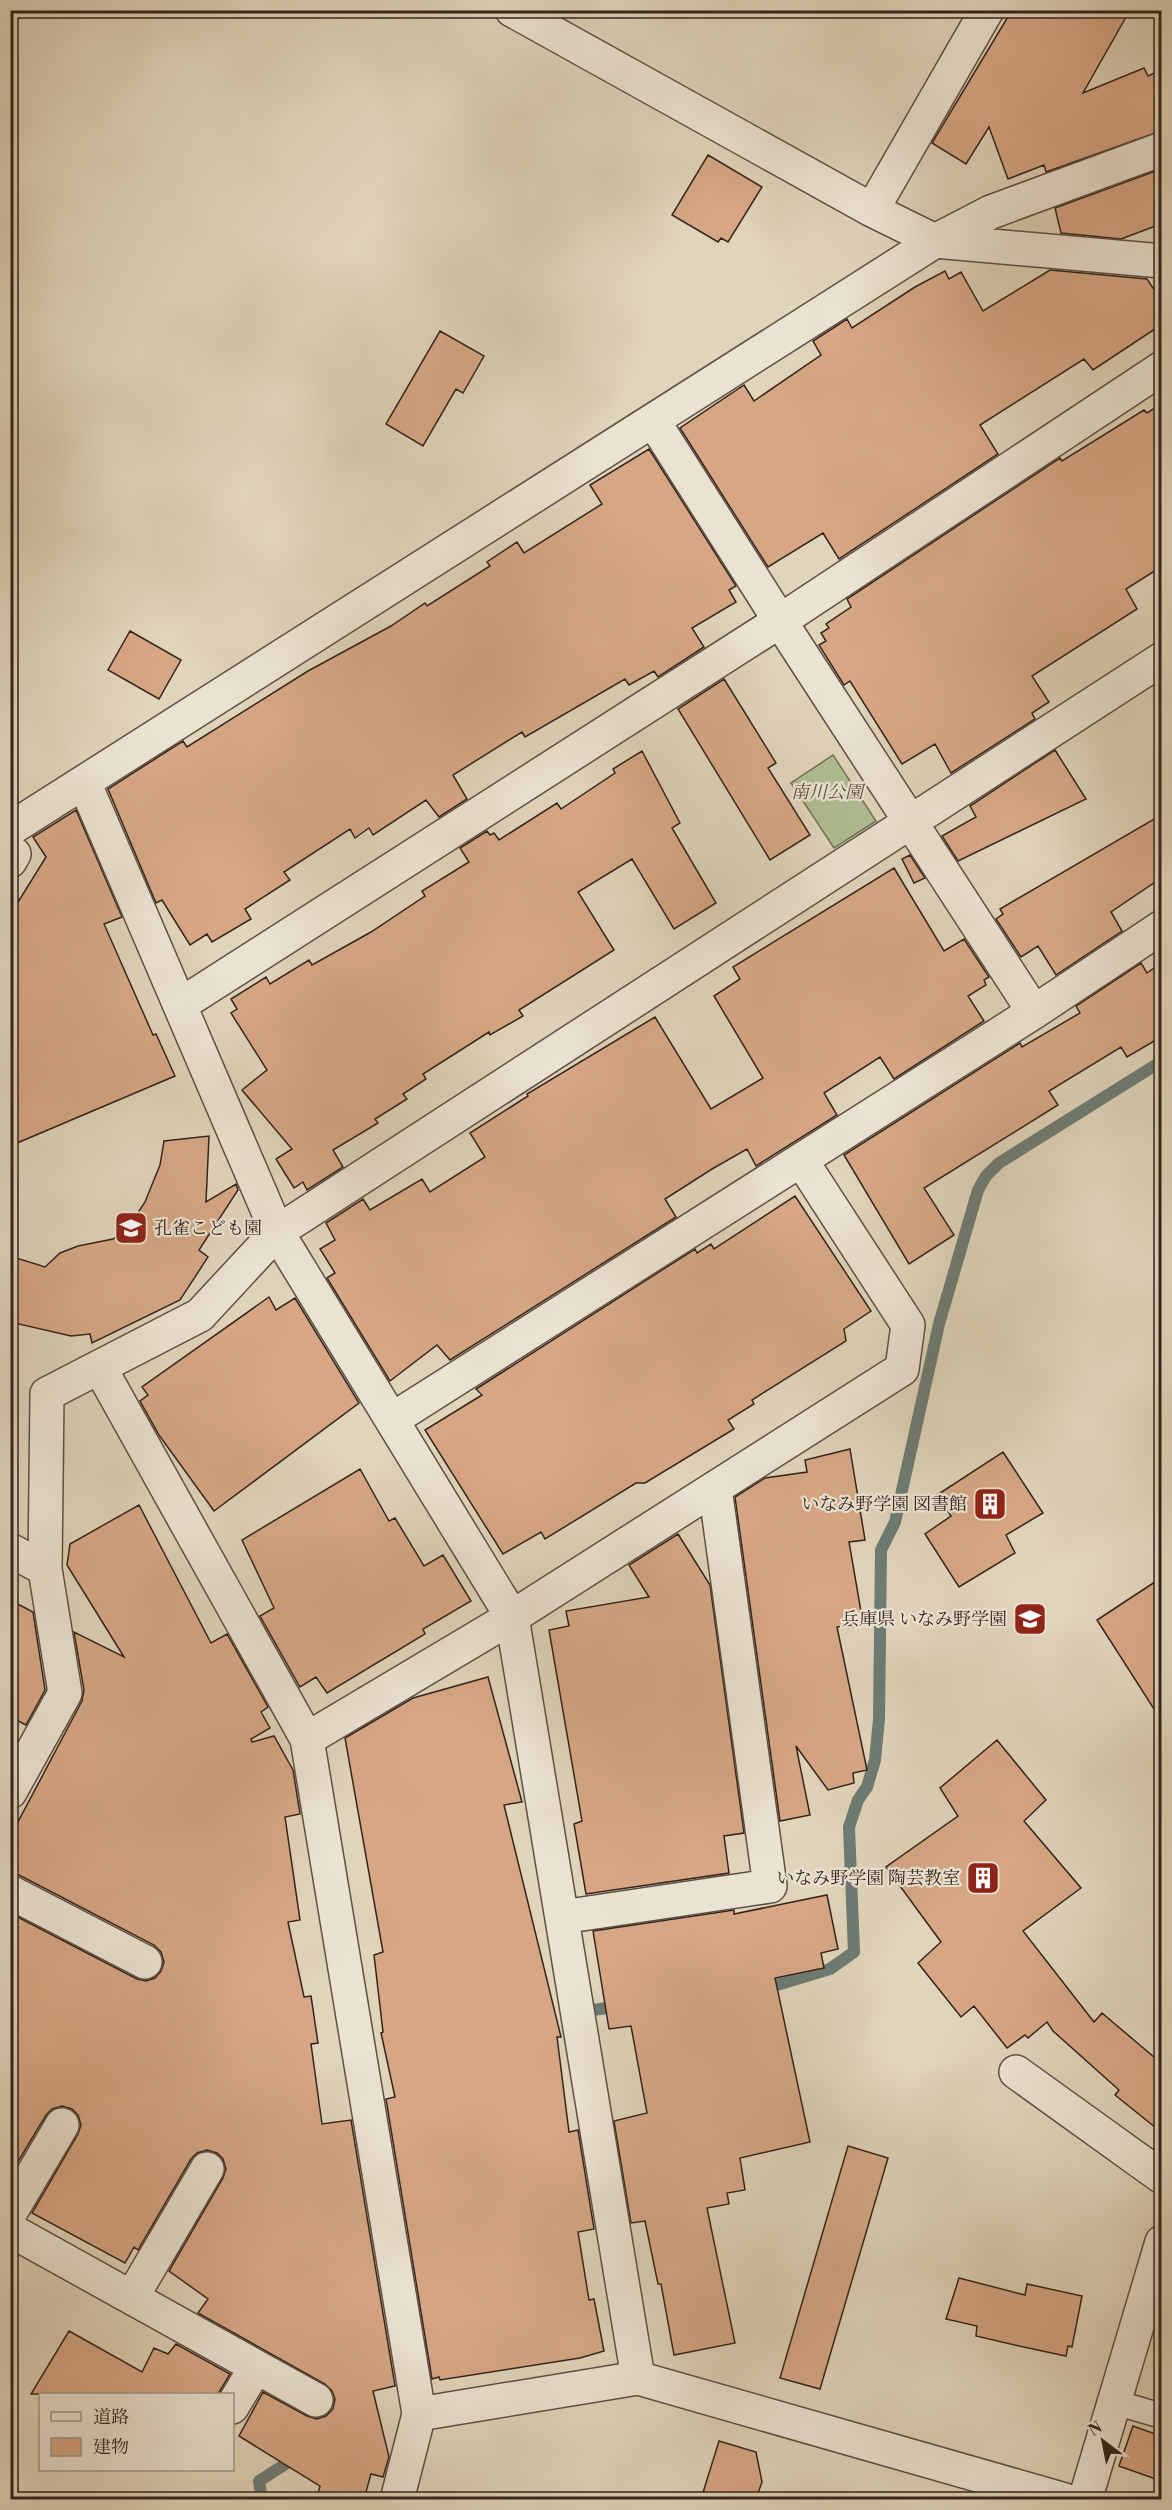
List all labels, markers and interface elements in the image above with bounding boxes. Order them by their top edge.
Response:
park label: 南川公園 [791,781,866,804]
school or university icon: 孔雀こども園 [113,1210,149,1246]
place label: 孔雀こども園 [154,1217,262,1240]
building icon: いなみ野学園 図書館 [972,1486,1008,1522]
place label: いなみ野学園 図書館 [801,1493,967,1516]
school or university icon: 兵庫県 いなみ野学園 [1012,1601,1048,1637]
place label: 兵庫県 いなみ野学園 [841,1608,1007,1631]
building icon: いなみ野学園 陶芸教室 [965,1860,1001,1896]
place label: いなみ野学園 陶芸教室 [776,1867,960,1890]
legend [39,2393,234,2471]
text: 道路 [93,2406,129,2429]
north arrow [1073,2411,1133,2471]
text: N [1085,2417,1107,2441]
text: 建物 [93,2436,129,2459]

